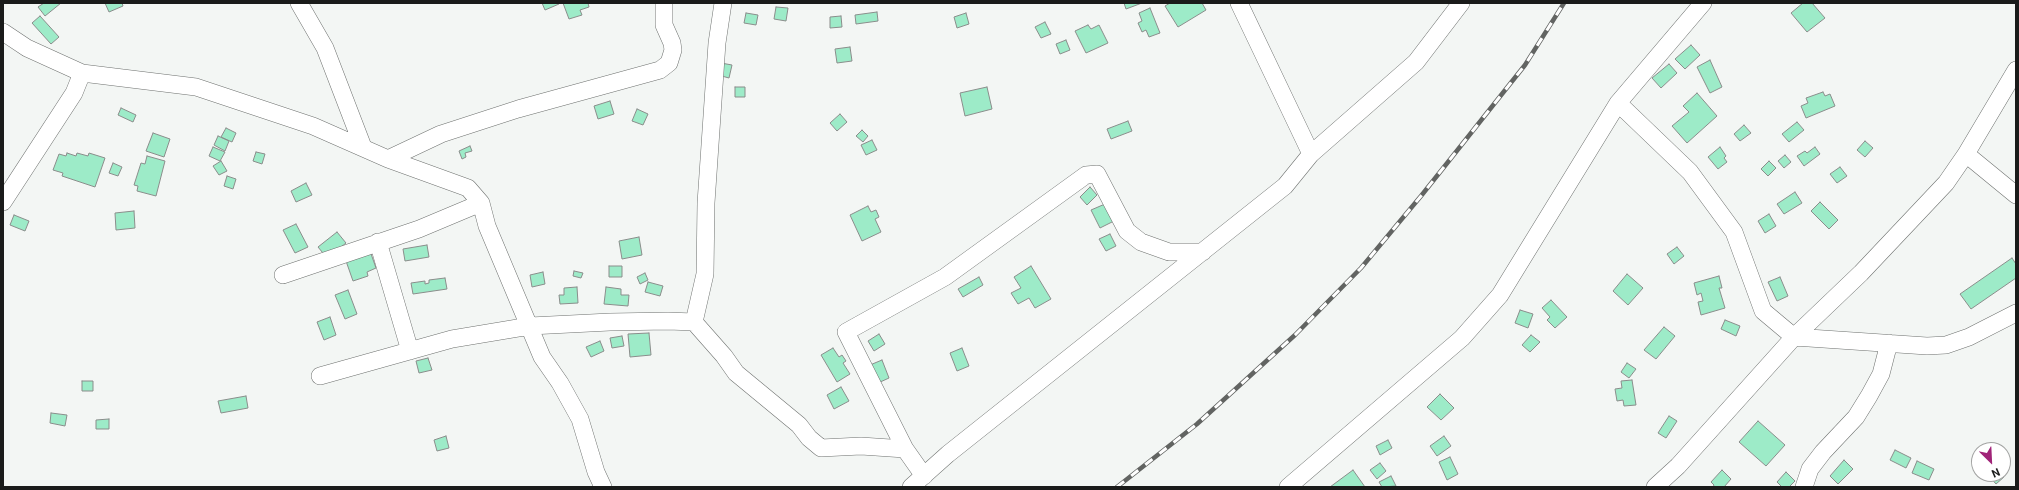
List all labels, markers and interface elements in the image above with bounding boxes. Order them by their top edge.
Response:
north arrow [1971,442,2011,482]
text: N [1989,465,2002,480]

